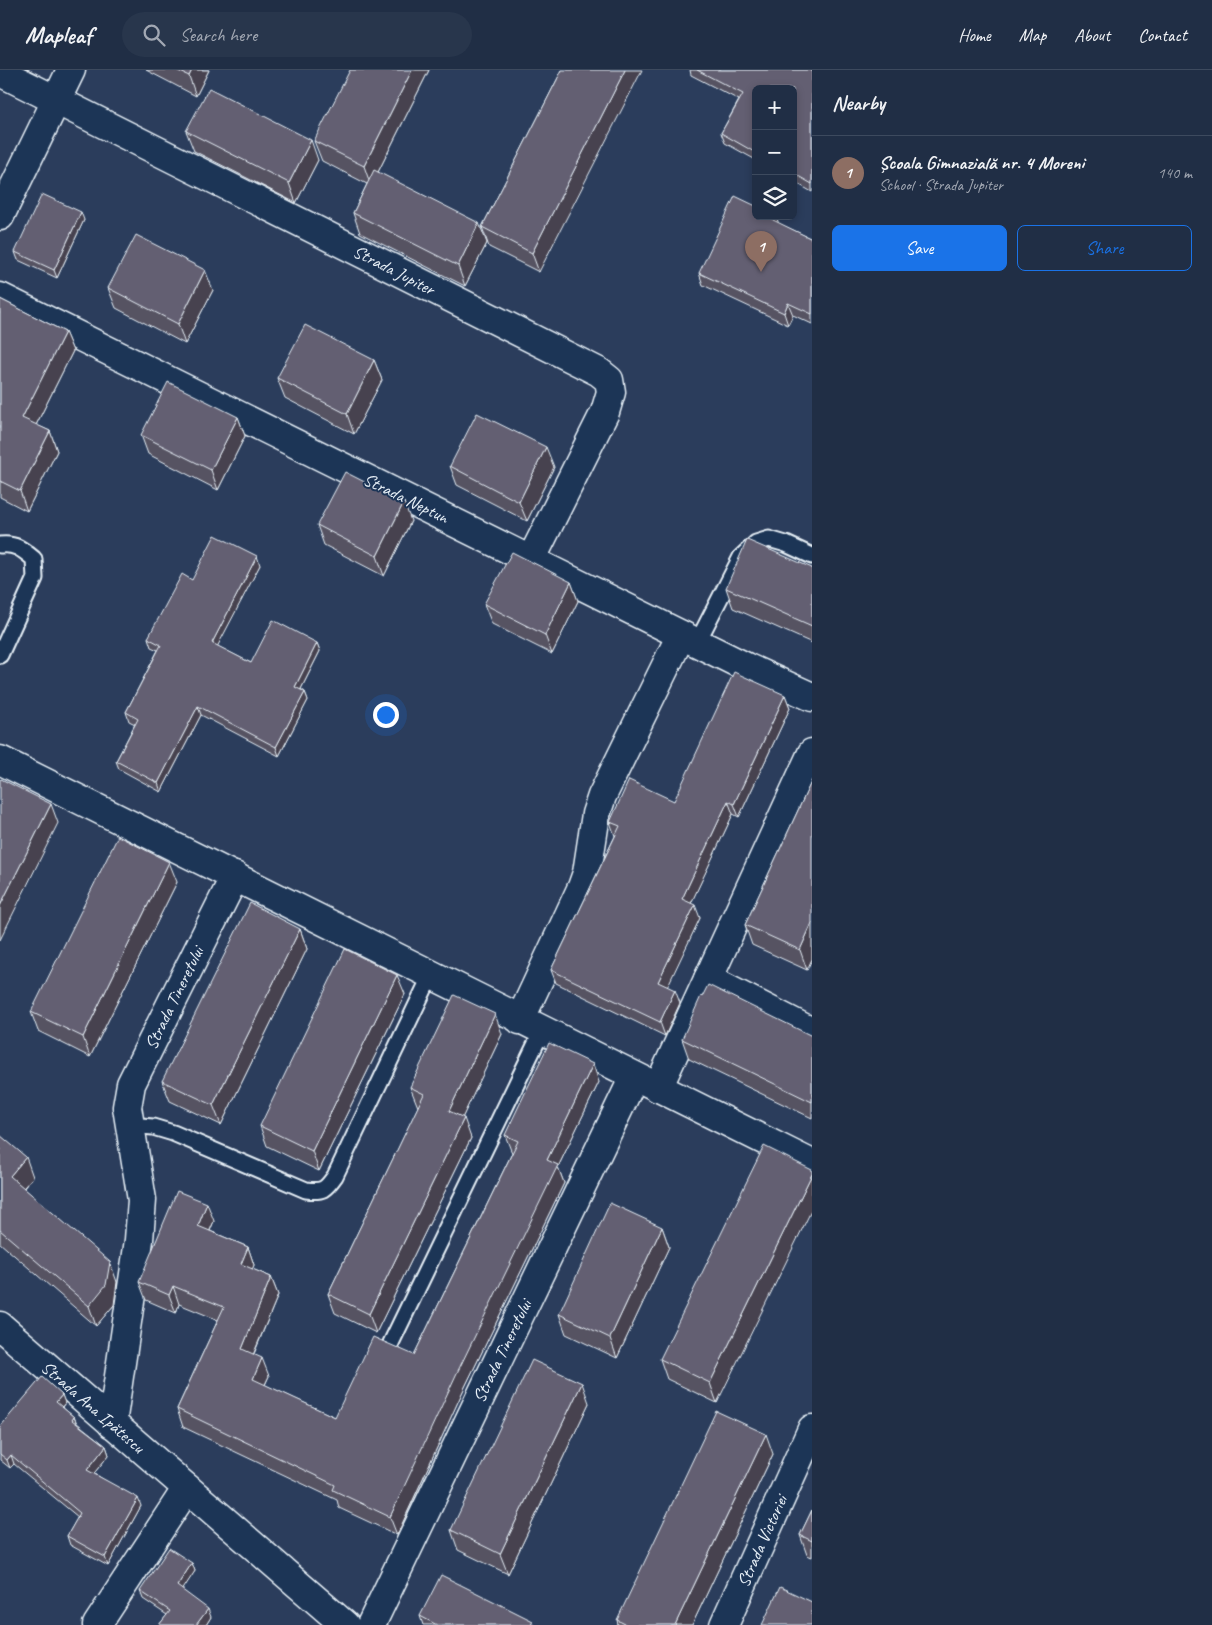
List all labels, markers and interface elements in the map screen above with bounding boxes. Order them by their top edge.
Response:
search box [122,12,472,57]
text: Mapleaf [25,20,92,50]
icon: search [140,21,168,49]
text: Search here [180,23,257,47]
text: Home [958,24,991,46]
text: Map [1019,24,1046,46]
text: About [1074,24,1110,46]
text: Contact [1138,24,1187,46]
map controls [752,85,797,220]
button: + [752,85,797,130]
text: Nearby [832,90,885,116]
button: − [752,130,797,175]
text: Școala Gimnazială nr. 4 Moreni [879,151,1084,175]
text: 1 [844,163,852,183]
text: 140 m [1158,163,1192,183]
button: layers [752,175,797,220]
text: School · Strada Jupiter [879,175,1003,195]
button: Save [832,225,1007,271]
button: Share [1017,225,1192,271]
pin: 1 [745,231,777,272]
street label: Strada Jupiter [349,240,440,301]
street label: Strada Neptun [360,468,453,528]
your location [373,702,399,728]
street label: Strada Tineretului [140,941,210,1053]
street label: Strada Tineretului [468,1294,538,1406]
street label: Strada Ana Ipătescu [37,1356,150,1459]
street label: Strada Victoriei [732,1489,793,1590]

